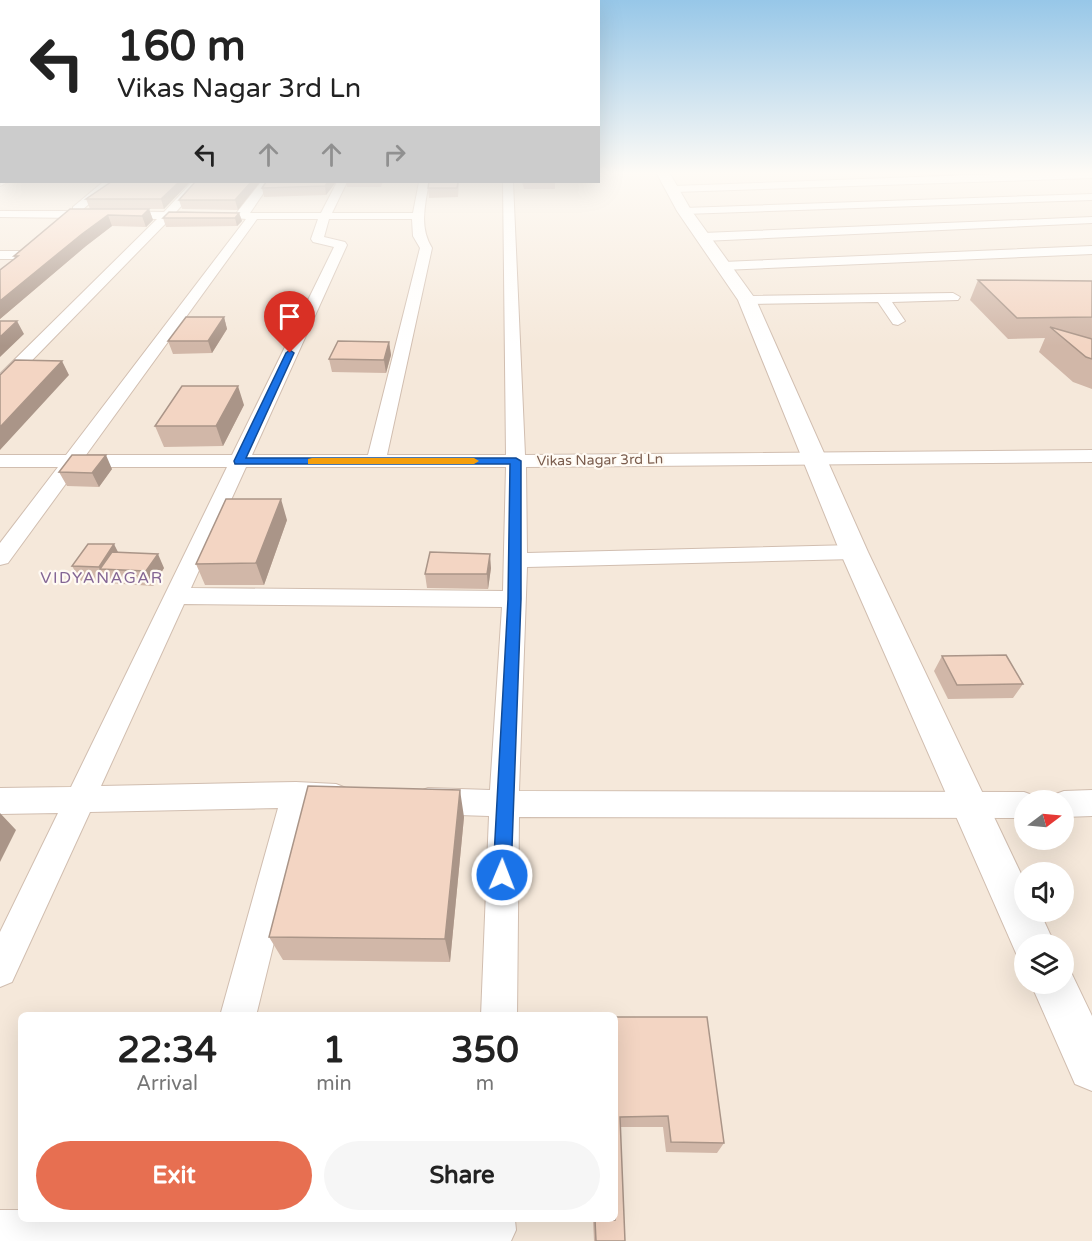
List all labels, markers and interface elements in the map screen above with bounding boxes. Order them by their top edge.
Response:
text: 160 m [117,21,246,72]
icon: left [18,24,96,102]
text: Vikas Nagar 3rd Ln [117,72,361,105]
icon: left [189,138,222,171]
icon: ahead [252,138,285,171]
icon: ahead [315,138,348,171]
icon: right [378,138,411,171]
pin [264,291,315,353]
icon: arrive [273,300,306,333]
street label: Vikas Nagar 3rd Ln [537,450,663,470]
district label: VIDYANAGAR [40,568,164,588]
north arrow [1014,790,1074,850]
map controls [1014,790,1074,994]
position arrow [470,843,534,907]
button: sound [1014,862,1074,922]
button: layers [1014,934,1074,994]
text: 22:34 [117,1029,217,1072]
text: 1 [323,1029,345,1072]
text: 350 [451,1029,519,1072]
text: Arrival [136,1072,198,1096]
text: min [316,1072,352,1096]
text: m [476,1072,494,1096]
button: Exit [36,1141,312,1210]
button: Share [324,1141,600,1210]

